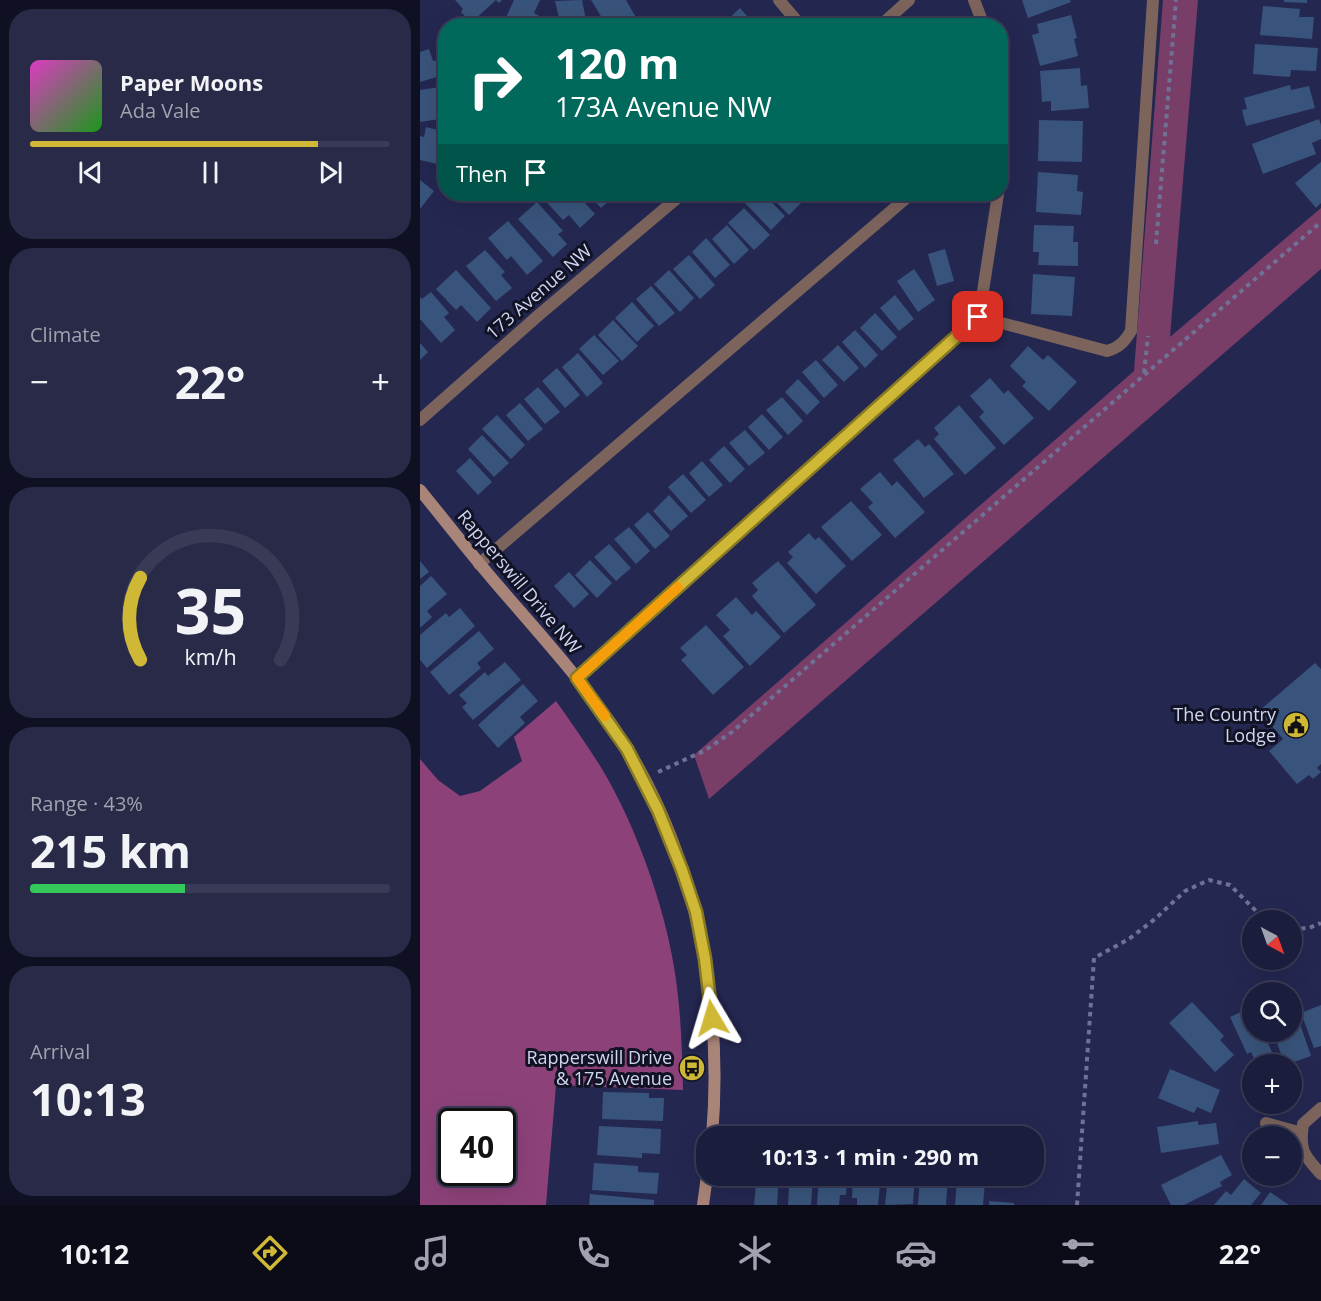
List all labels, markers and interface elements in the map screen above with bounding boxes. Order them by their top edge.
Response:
text: 120 m [555,34,679,91]
icon: right [456,42,534,120]
text: Paper Moons [120,67,263,97]
text: 173A Avenue NW [555,88,772,125]
text: Ada Vale [120,97,201,124]
icon: previous [74,156,107,189]
icon: pause [194,156,227,189]
icon: next [314,156,347,189]
icon: arrive [519,156,552,189]
text: Then [456,158,507,188]
street label: 173 Avenue NW [480,238,597,344]
pin [952,291,1003,342]
icon: arrive [961,300,994,333]
text: Climate [30,321,101,348]
text: 22° [175,351,245,412]
text: − [30,359,49,404]
text: + [371,359,390,404]
street label: Rapperswill Drive NW [453,505,587,658]
text: 35 [174,567,246,652]
text: km/h [184,642,236,671]
place label: The Country Lodge [1173,702,1277,747]
public building icon: The Country Lodge [1281,710,1311,740]
text: Range · 43% [30,790,143,817]
text: 215 km [30,820,191,881]
north arrow [1242,910,1302,970]
map controls [1242,910,1302,1186]
button: search [1242,982,1302,1042]
position arrow [680,986,744,1050]
text: Arrival [30,1038,90,1065]
place label: Rapperswill Drive & 175 Avenue [527,1045,672,1090]
bus stop icon: Rapperswill Drive & 175 Avenue [677,1053,707,1083]
button: + [1242,1054,1302,1114]
text: 10:13 [30,1068,146,1129]
speed limit sign: 40 [438,1108,516,1186]
button: − [1242,1126,1302,1186]
text: 10:13 · 1 min · 290 m [761,1141,979,1171]
icon: directions [249,1232,291,1274]
icon: music [411,1232,453,1274]
icon: phone [572,1232,614,1274]
icon: climate [734,1232,776,1274]
icon: car [895,1232,937,1274]
icon: filters [1057,1232,1099,1274]
text: 10:12 [60,1235,129,1272]
text: 22° [1219,1235,1261,1272]

